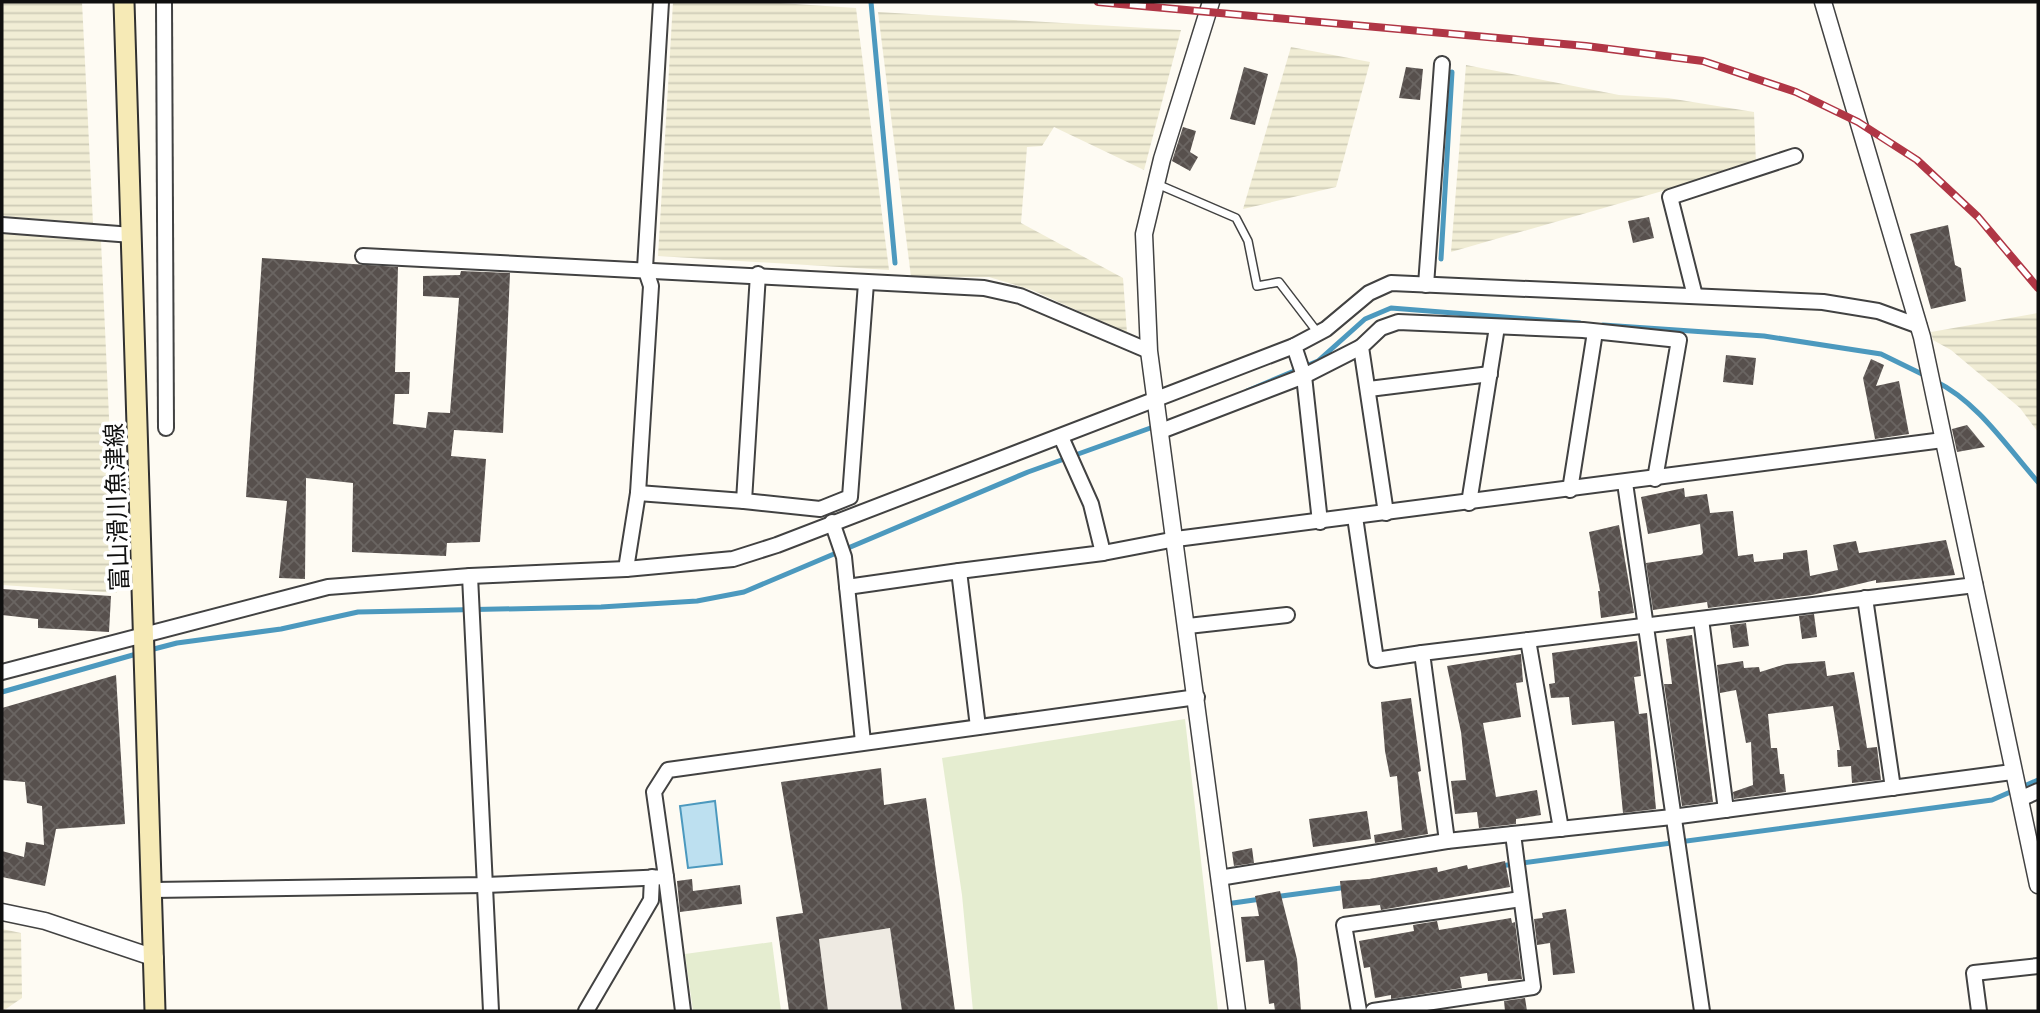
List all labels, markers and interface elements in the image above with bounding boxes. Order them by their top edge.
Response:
street label: 富山滑川魚津線 [97,422,135,592]

